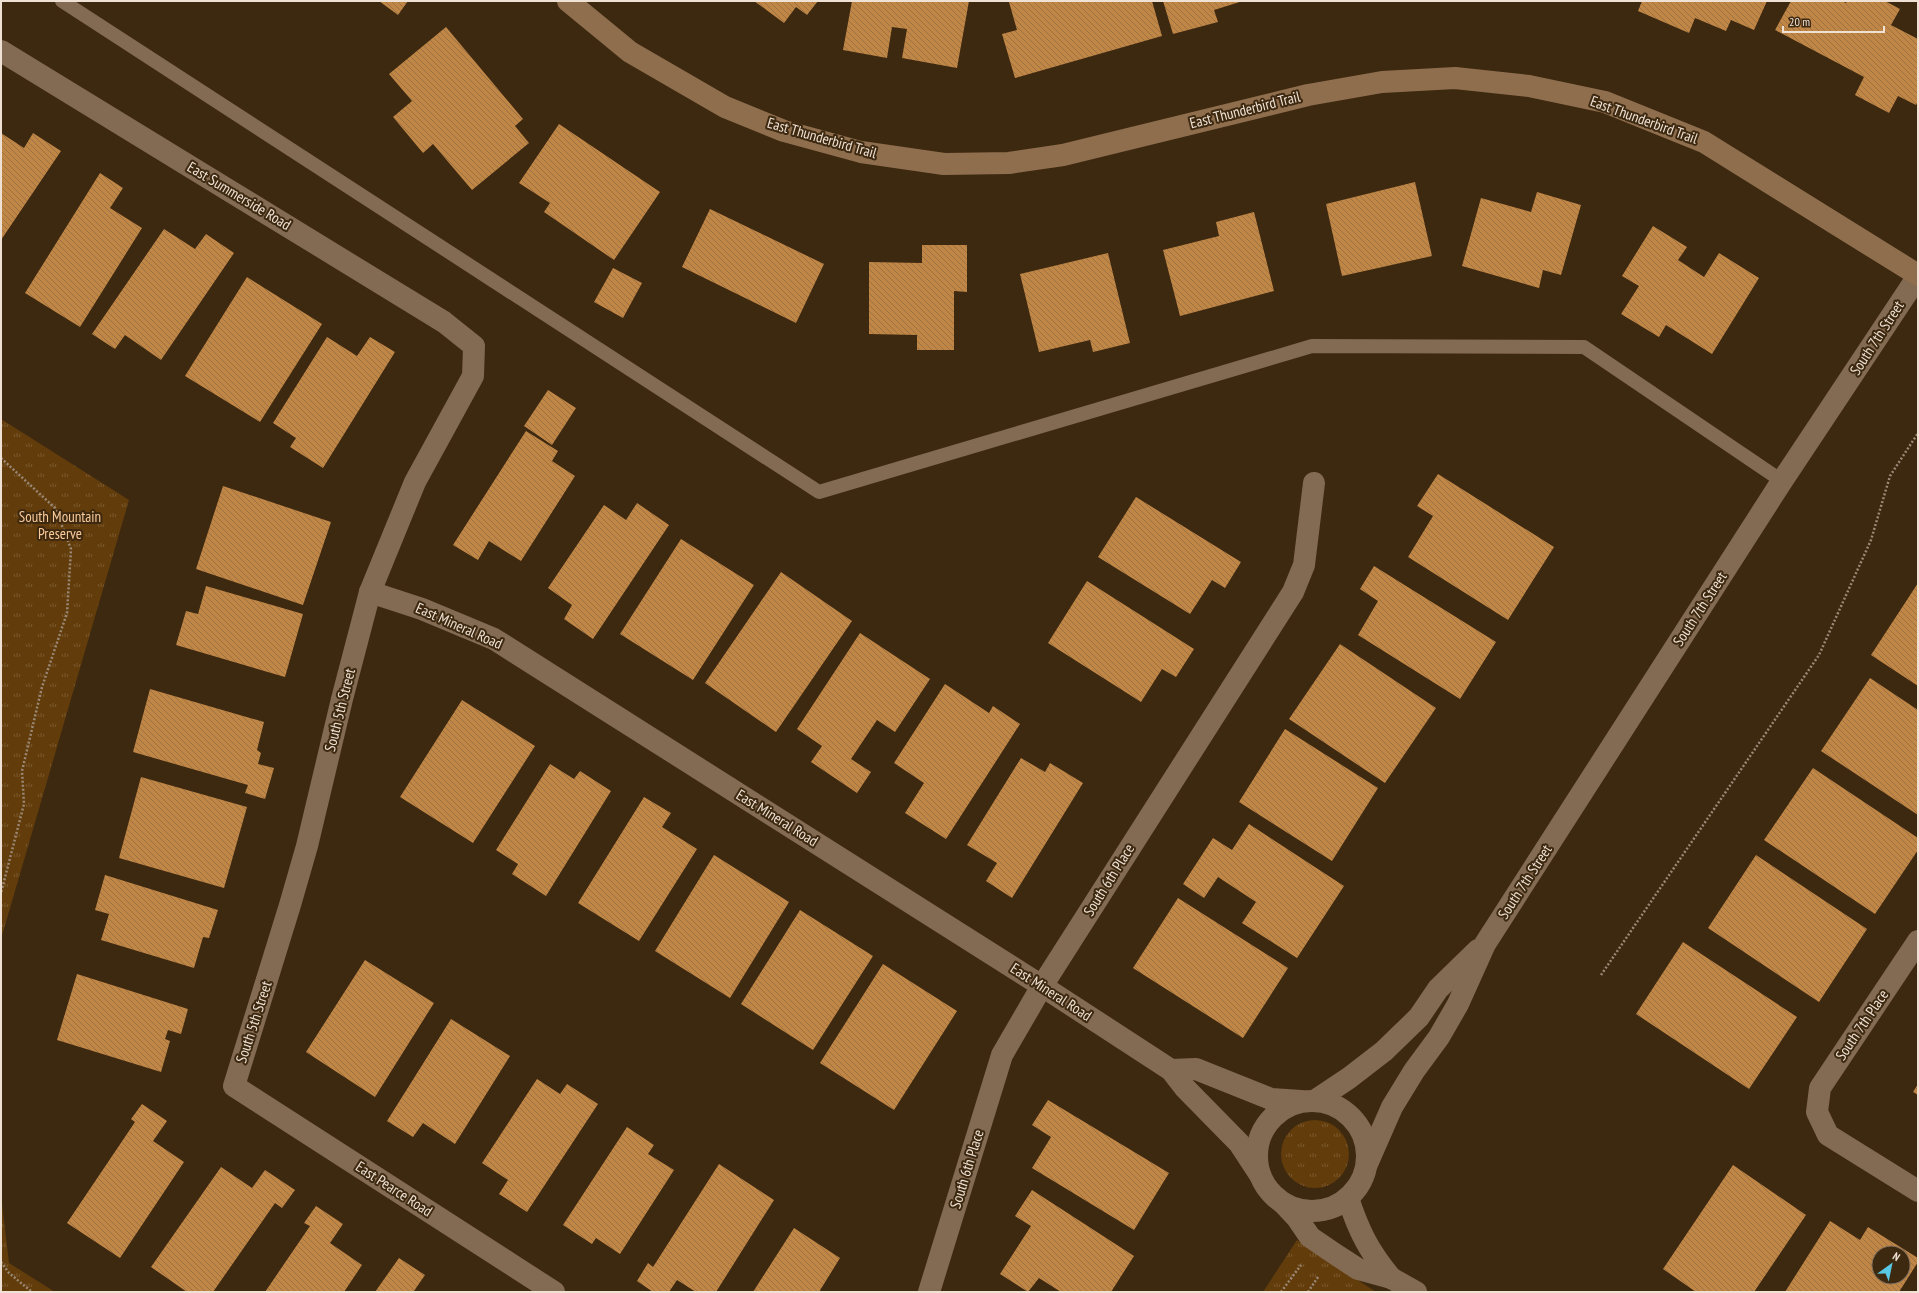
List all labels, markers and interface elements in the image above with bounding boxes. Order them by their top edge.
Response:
scale bar [1783,8,1884,34]
text: 20 m [1789,14,1810,29]
street label: East Thunderbird Trail [1188,86,1303,132]
street label: East Thunderbird Trail [1588,91,1701,148]
street label: East Thunderbird Trail [765,113,880,162]
street label: East Summerside Road [184,157,294,234]
street label: South 7th Street [1845,297,1908,379]
park label: South Mountain Preserve [19,507,101,543]
street label: South 7th Street [1668,568,1731,650]
street label: East Mineral Road [413,598,505,653]
street label: South 5th Street [320,666,359,753]
street label: East Mineral Road [733,785,822,850]
street label: South 6th Place [1079,840,1138,919]
street label: South 7th Street [1493,841,1556,923]
street label: East Mineral Road [1007,958,1095,1025]
street label: South 5th Street [231,978,276,1065]
street label: South 7th Place [1831,986,1892,1064]
street label: South 6th Place [946,1127,988,1211]
street label: East Pearce Road [352,1157,436,1220]
north arrow [1871,1245,1911,1285]
text: N [1890,1249,1903,1264]

